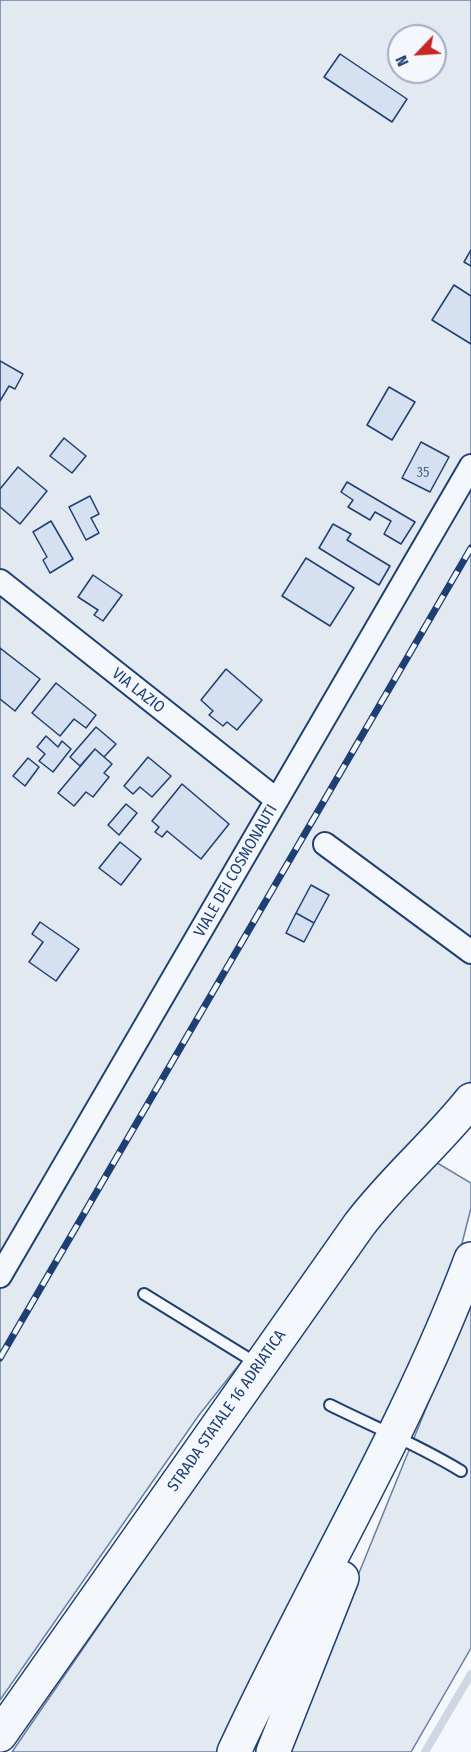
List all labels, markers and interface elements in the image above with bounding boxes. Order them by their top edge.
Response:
north arrow [387,24,447,84]
text: N [391,53,413,69]
house number: 35 [417,465,429,481]
street label: VIA LAZIO [108,664,168,718]
street label: VIALE DEI COSMONAUTI [190,801,282,941]
street label: STRADA STATALE 16 ADRIATICA [164,1326,290,1496]

